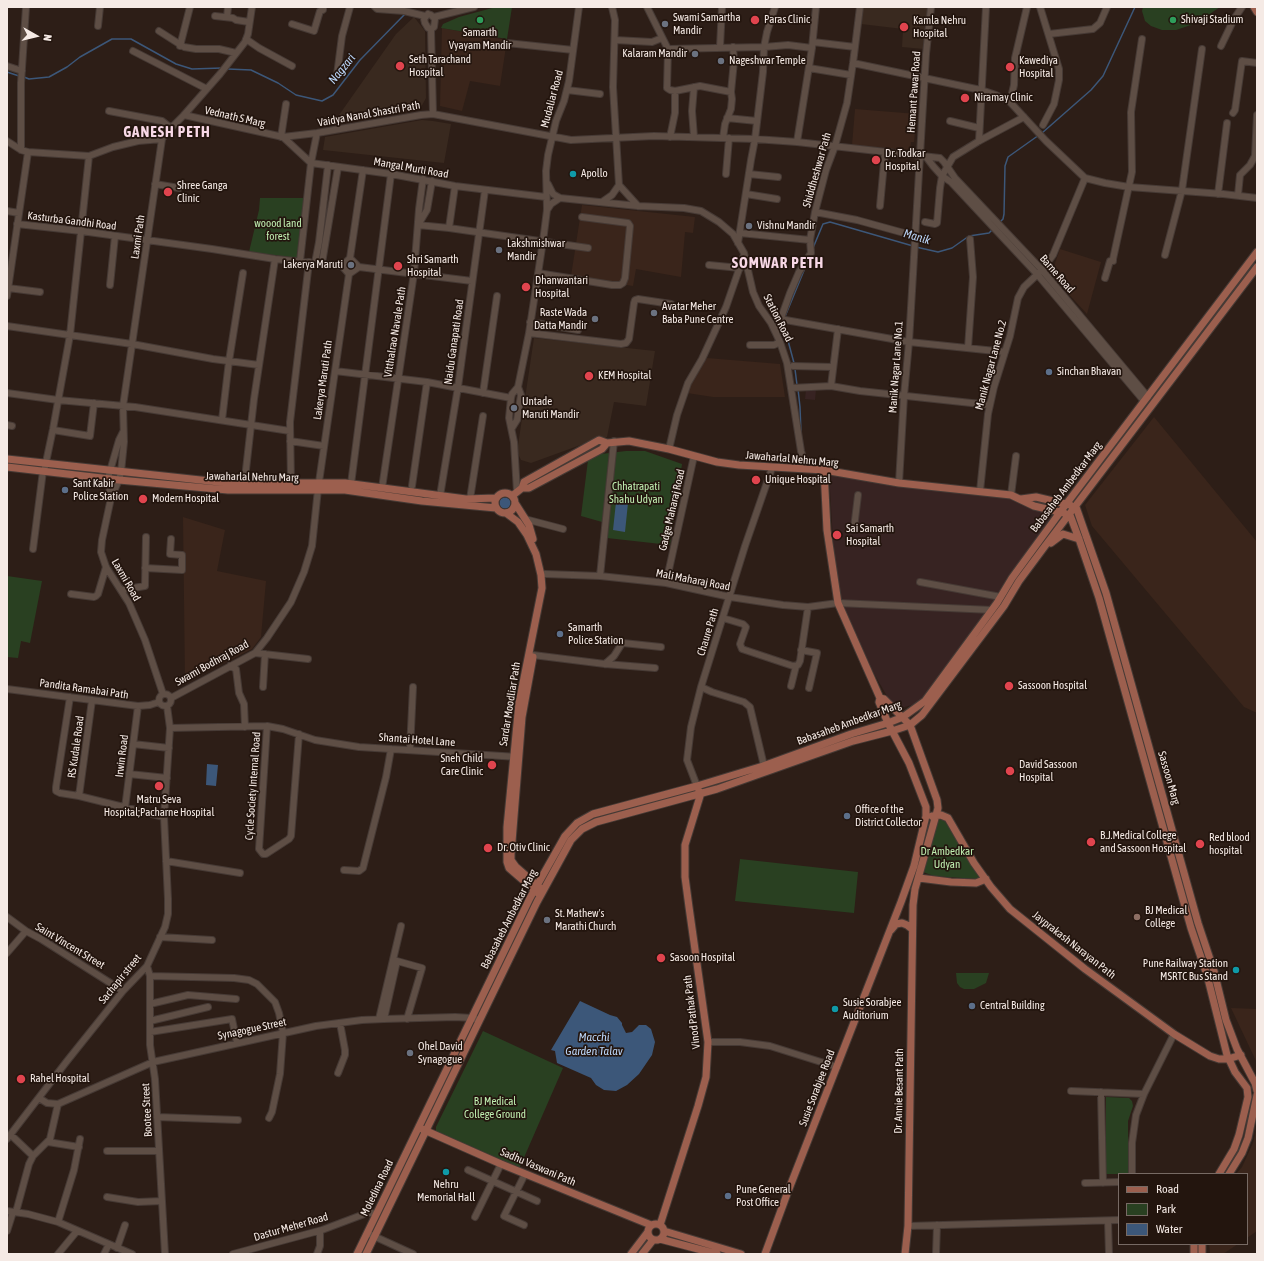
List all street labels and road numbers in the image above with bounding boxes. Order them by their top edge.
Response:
street label: Hemant Pawar Road [905,51,923,133]
street label: Mudaliar Road [538,69,566,129]
street label: Vaidya Nanal Shastri Path [317,99,421,129]
street label: Vednath S Marg [203,104,267,130]
street label: Shiddheshwar Path [800,131,834,209]
street label: Mangal Murti Road [372,155,450,181]
street label: Kasturba Gandhi Road [27,209,117,233]
street label: Laxmi Path [128,214,148,260]
street label: Barne Road [1037,252,1077,296]
street label: Vitthalrao Navale Path [381,286,409,378]
street label: Station Road [760,292,796,344]
street label: Naidu Ganapati Road [441,298,467,386]
street label: Manik Nagar Lane No.2 [973,319,1009,411]
street label: Manik Nagar Lane No.1 [886,320,906,414]
street label: Lakerya Maruti Path [311,339,335,421]
street label: Babasaheb Ambedkar Marg [1028,439,1104,535]
street label: Jawaharlal Nehru Marg [745,448,839,470]
street label: Gadge Maharaj Road [656,468,688,552]
street label: Jawaharlal Nehru Marg [205,470,299,484]
street label: Laxmi Road [109,556,143,604]
street label: Mali Maharaj Road [655,566,731,594]
street label: Chaure Path [694,607,722,657]
street label: Swami Bodhraj Road [173,637,251,689]
street label: Sardar Moodliar Path [497,661,523,747]
street label: Pandita Ramabai Path [39,676,129,702]
street label: Babasaheb Ambedkar Marg [795,698,903,748]
street label: RS Kudale Road [65,715,87,779]
street label: Cycle Society Internal Road [243,731,263,841]
street label: Shantai Hotel Lane [378,731,456,749]
street label: Irwin Road [113,734,131,778]
street label: Sassoon Marg [1155,750,1183,806]
street label: Babasaheb Ambedkar Marg [478,867,540,971]
street label: Jayprakash Narayan Path [1030,908,1118,982]
street label: Saint Vincent Street [33,920,107,972]
street label: Sachapir street [96,951,144,1007]
street label: Vinod Pathak Path [681,974,703,1050]
street label: Synagogue Street [216,1015,288,1043]
street label: Susie Sorabjee Road [796,1048,838,1128]
street label: Dr. Annie Besant Path [892,1048,906,1134]
street label: Bootee Street [139,1083,155,1137]
street label: Sadhu Vaswani Path [498,1145,578,1189]
street label: Moledina Road [358,1158,396,1218]
street label: Dastur Meher Road [252,1210,330,1244]

